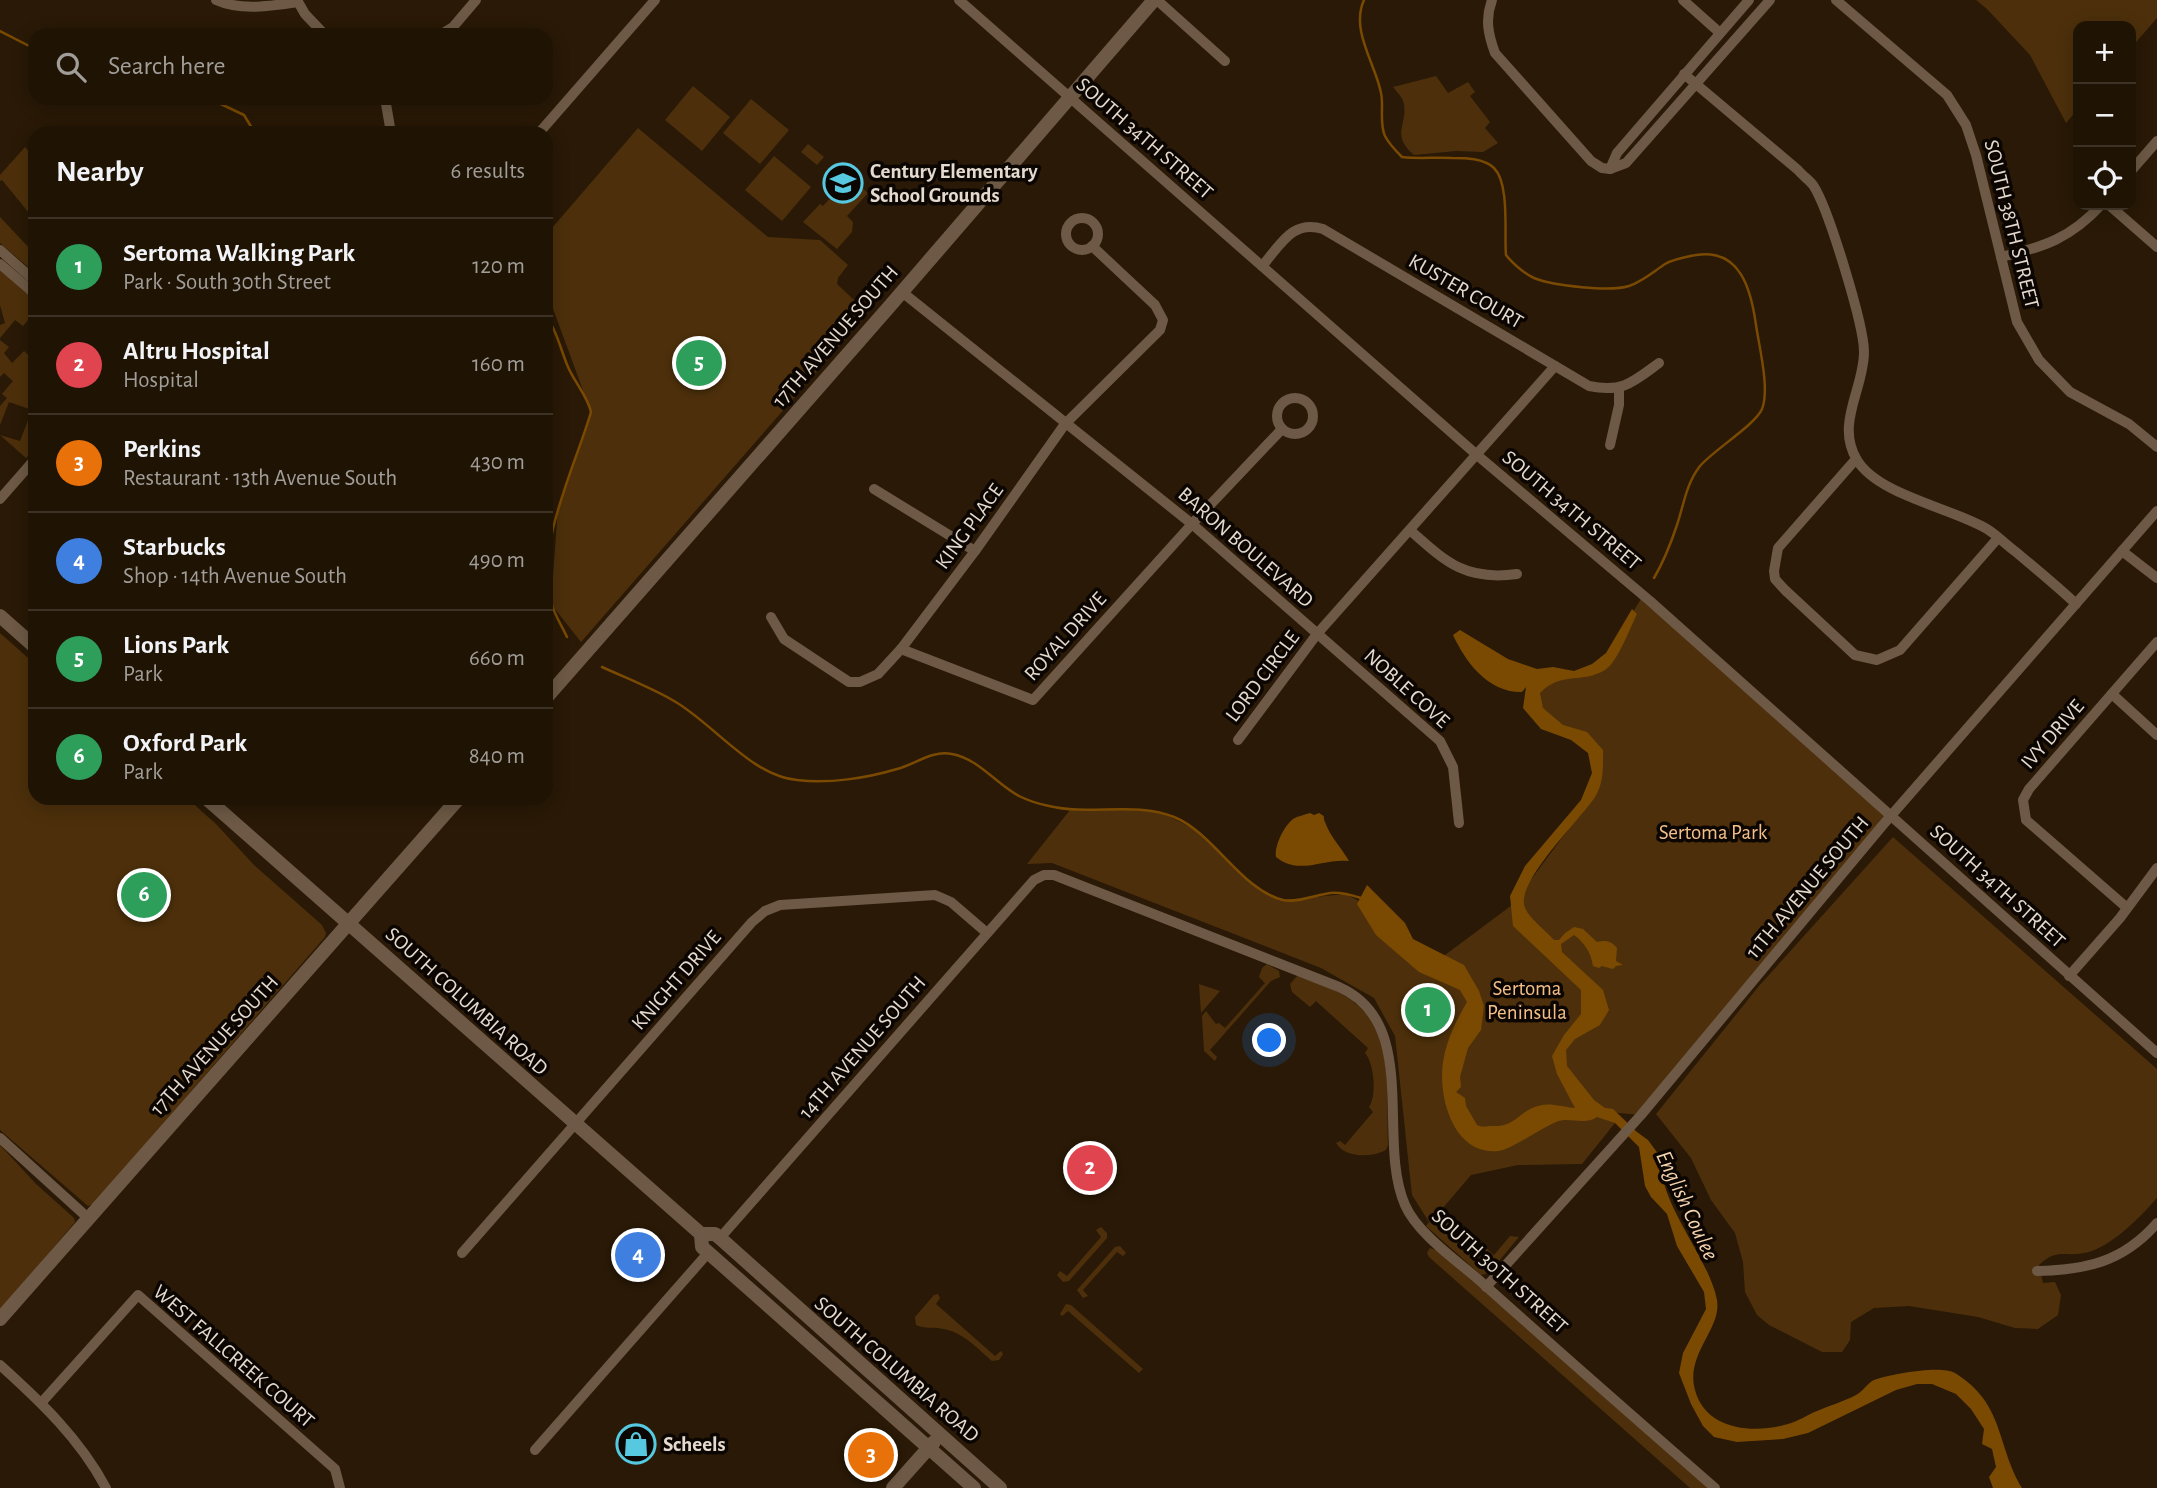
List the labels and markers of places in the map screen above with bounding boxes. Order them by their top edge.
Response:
place label: Century Elementary School Grounds [870,161,1038,206]
school or university icon: Century Elementary School Grounds [822,162,864,204]
pin: 5 [676,337,722,389]
pin: 6 [121,869,167,921]
pin: 1 [1405,984,1451,1036]
pin: 2 [1067,1142,1113,1194]
pin: 4 [615,1229,661,1281]
shop icon: Scheels [615,1423,657,1465]
pin: 3 [848,1429,894,1481]
place label: Scheels [663,1434,726,1455]

